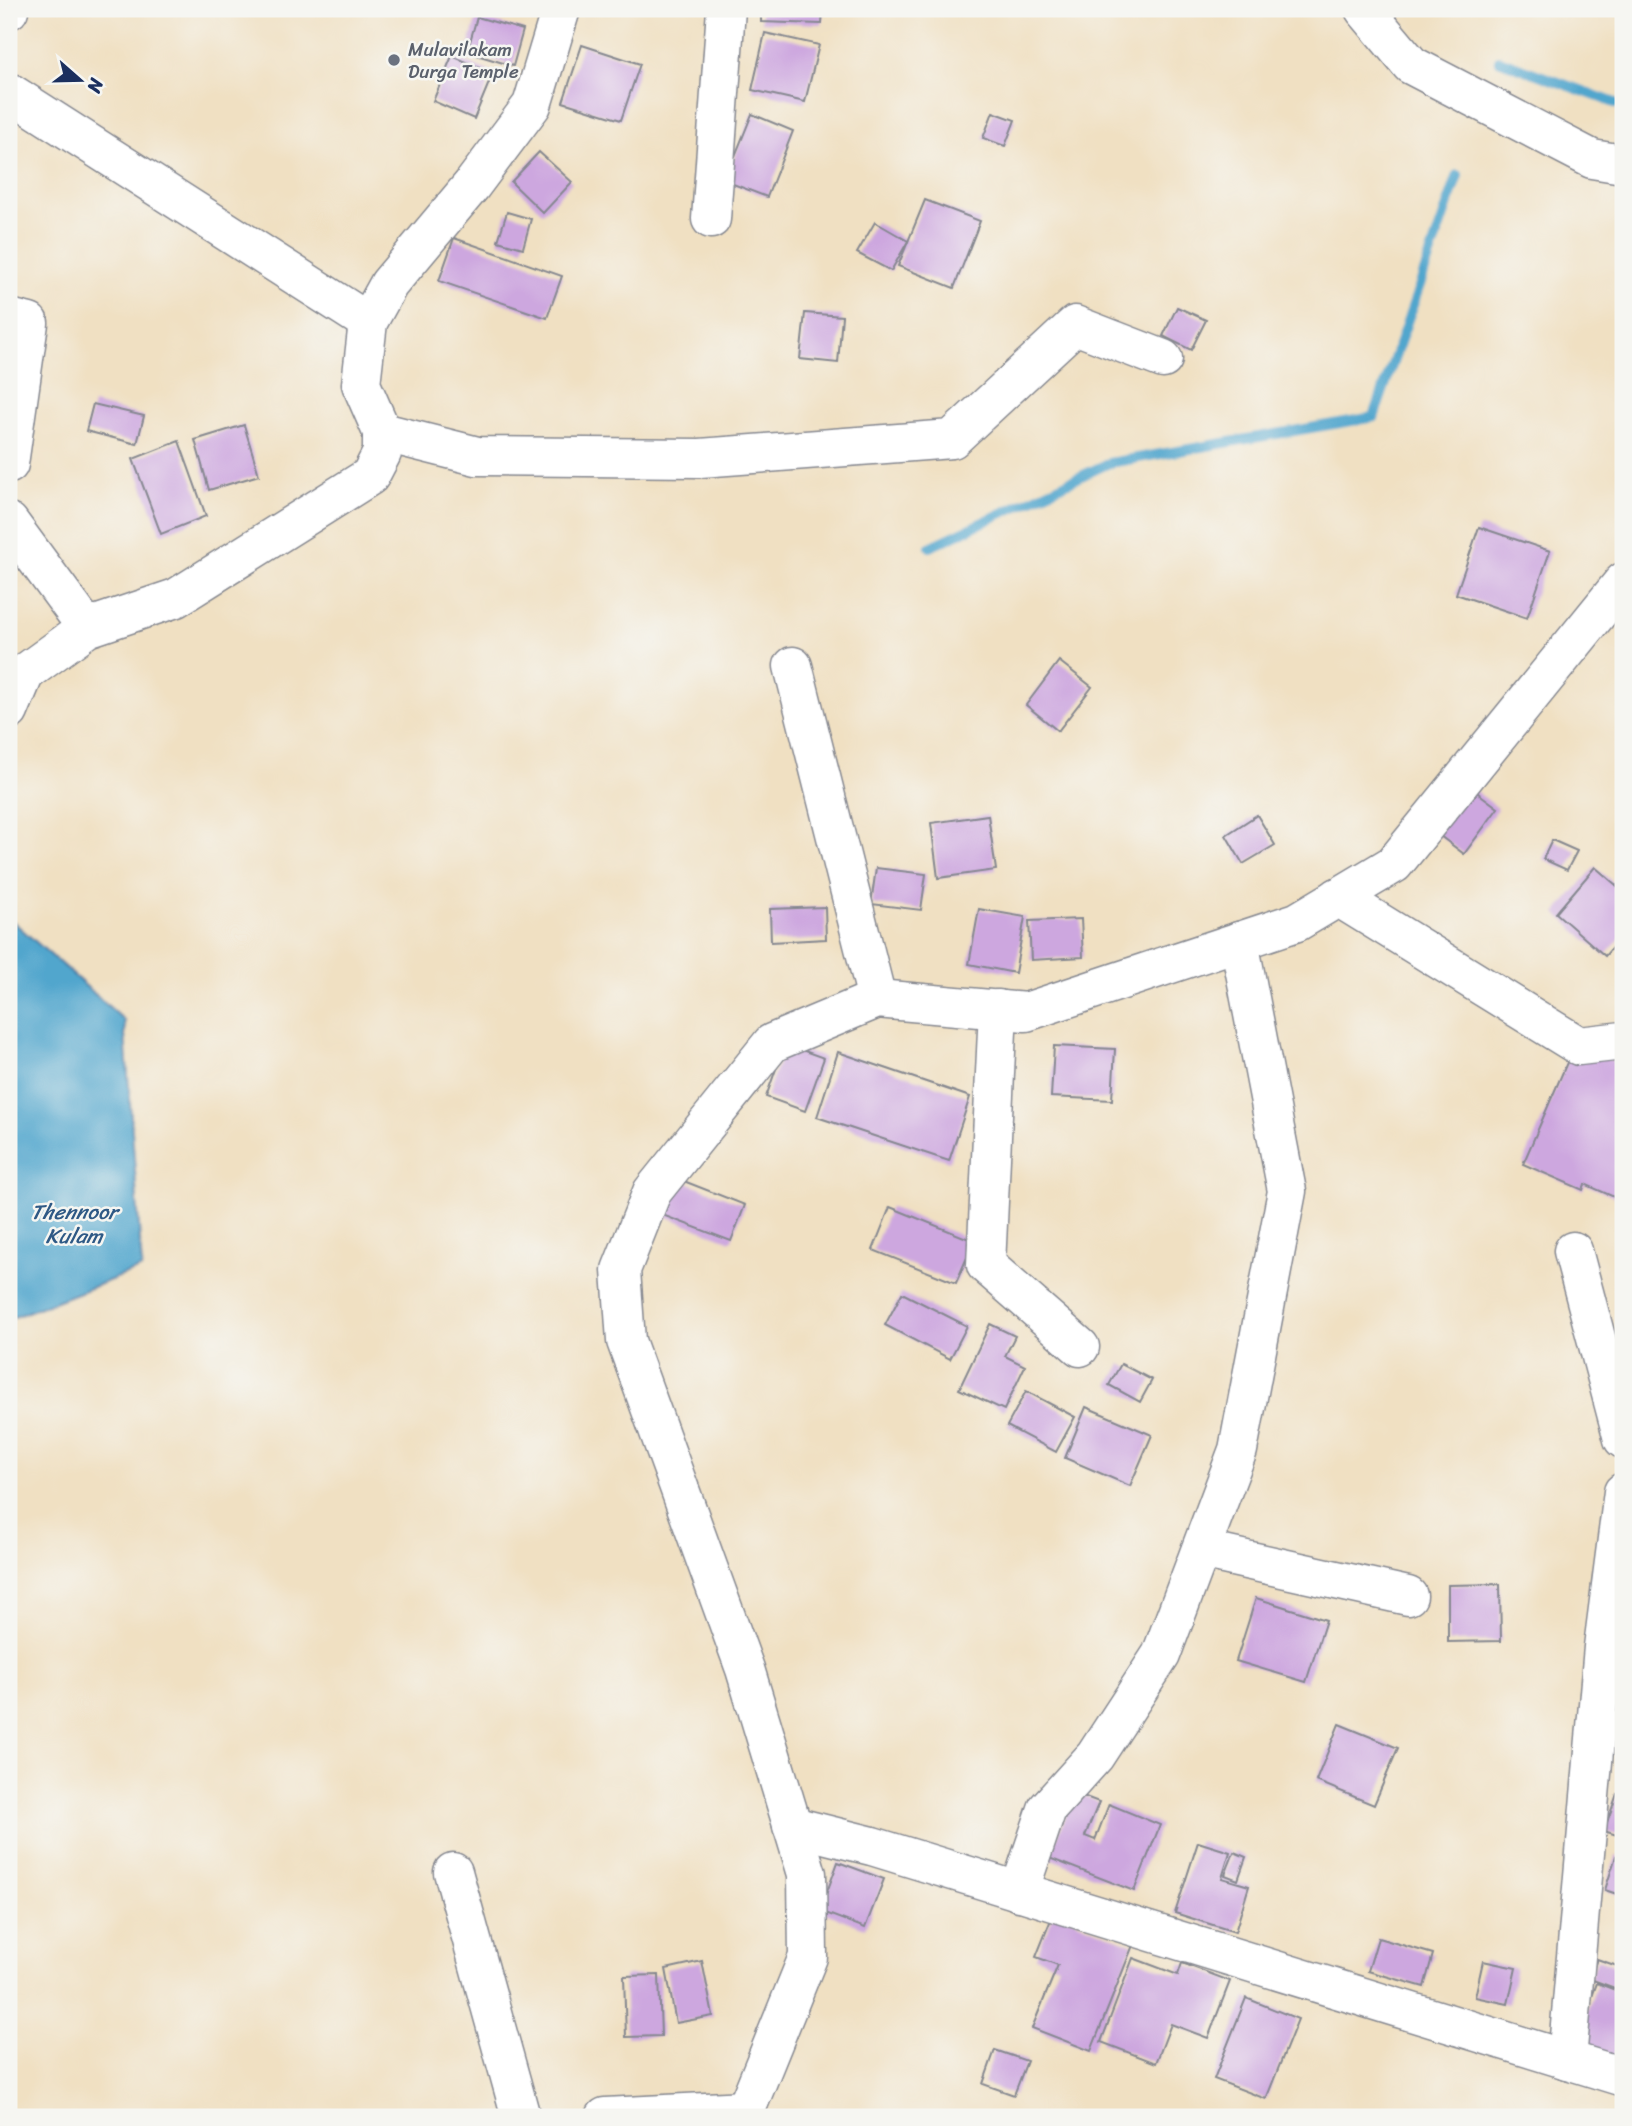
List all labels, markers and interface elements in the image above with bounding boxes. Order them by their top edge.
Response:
place label: Mulavilakam Durga Temple [408,33,519,88]
north arrow [46,46,116,116]
marker: Mulavilakam Durga Temple [386,52,402,68]
text: N [77,73,114,98]
water label: Thennoor Kulam [31,1193,121,1255]

